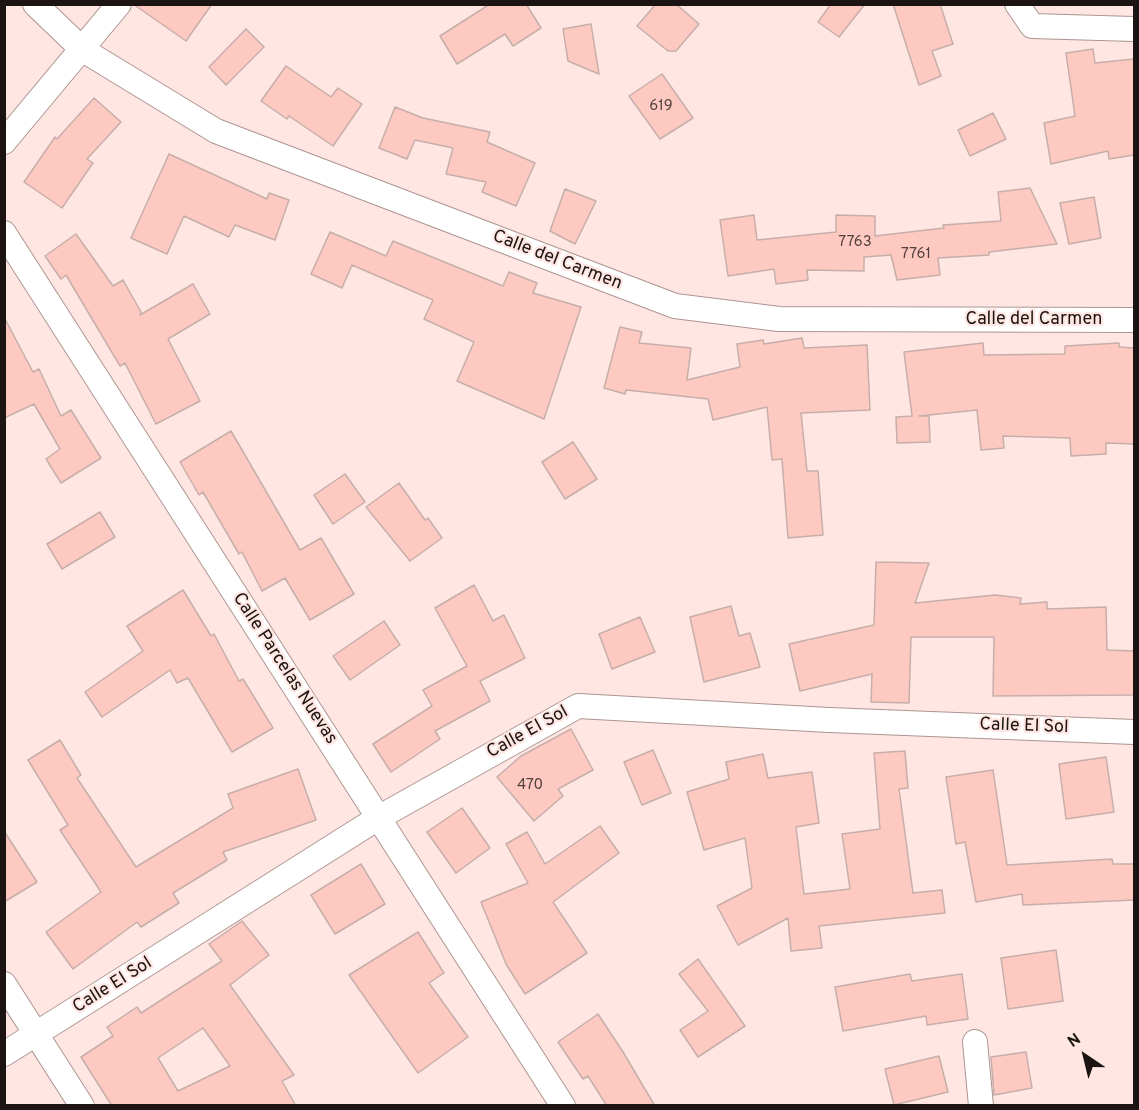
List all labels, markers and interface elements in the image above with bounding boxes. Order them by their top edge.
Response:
house number: 619 [649,98,673,116]
street label: Calle del Carmen [489,226,625,296]
house number: 7763 [838,234,872,252]
house number: 7761 [901,246,931,264]
street label: Calle del Carmen [966,309,1102,331]
street label: Calle Parcelas Nuevas [227,589,341,749]
street label: Calle El Sol [484,702,572,764]
street label: Calle El Sol [979,715,1069,739]
house number: 470 [517,777,543,795]
street label: Calle El Sol [69,953,157,1019]
north arrow [1055,1026,1115,1086]
text: N [1064,1030,1085,1053]

